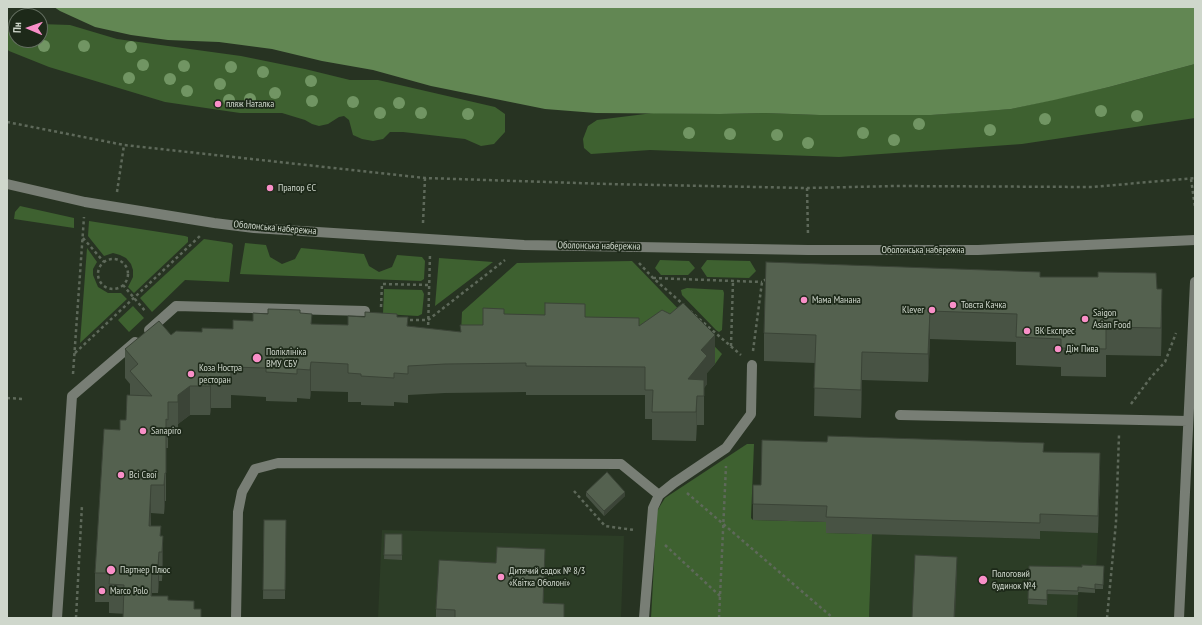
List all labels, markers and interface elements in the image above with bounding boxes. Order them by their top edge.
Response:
north arrow [8,8,48,48]
text: Пн [10,22,24,33]
place label: пляж Наталка [226,98,274,110]
marker: пляж Наталка [213,99,223,109]
place label: Прапор ЄС [278,182,316,194]
marker: Прапор ЄС [265,183,275,193]
street label: Оболонська набережна [233,218,317,238]
street label: Оболонська набережна [557,239,641,253]
street label: Оболонська набережна [881,244,965,256]
place label: Мама Манана [812,294,861,306]
marker: Мама Манана [799,295,809,305]
place label: Товста Качка [961,299,1006,311]
marker: Товста Качка [948,300,958,310]
place label: Klever [902,304,924,316]
marker: Klever [927,305,937,315]
place label: Saigon Asian Food [1093,307,1131,330]
marker: Saigon Asian Food [1080,314,1090,324]
place label: ВК Експрес [1035,325,1075,337]
marker: ВК Експрес [1022,326,1032,336]
place label: Дім Пива [1066,343,1099,355]
marker: Дім Пива [1053,344,1063,354]
place label: Поліклініка ВМУ СБУ [266,346,306,370]
marker: Поліклініка ВМУ СБУ [251,352,263,364]
place label: Коза Ностра ресторан [199,362,242,386]
marker: Коза Ностра ресторан [186,369,196,379]
place label: Sanapiro [151,425,181,437]
marker: Sanapiro [138,426,148,436]
place label: Всі Свої [129,469,157,481]
marker: Всі Свої [116,470,126,480]
marker: Партнер Плюс [105,564,117,576]
place label: Партнер Плюс [120,564,170,576]
place label: Дитячий садок № 8/3 «Квітка Оболоні» [509,565,585,588]
place label: Пологовий будинок №4 [992,568,1036,592]
marker: Дитячий садок № 8/3 «Квітка Оболоні» [496,572,506,582]
marker: Пологовий будинок №4 [977,574,989,586]
place label: Marco Polo [110,585,148,597]
marker: Marco Polo [97,586,107,596]

